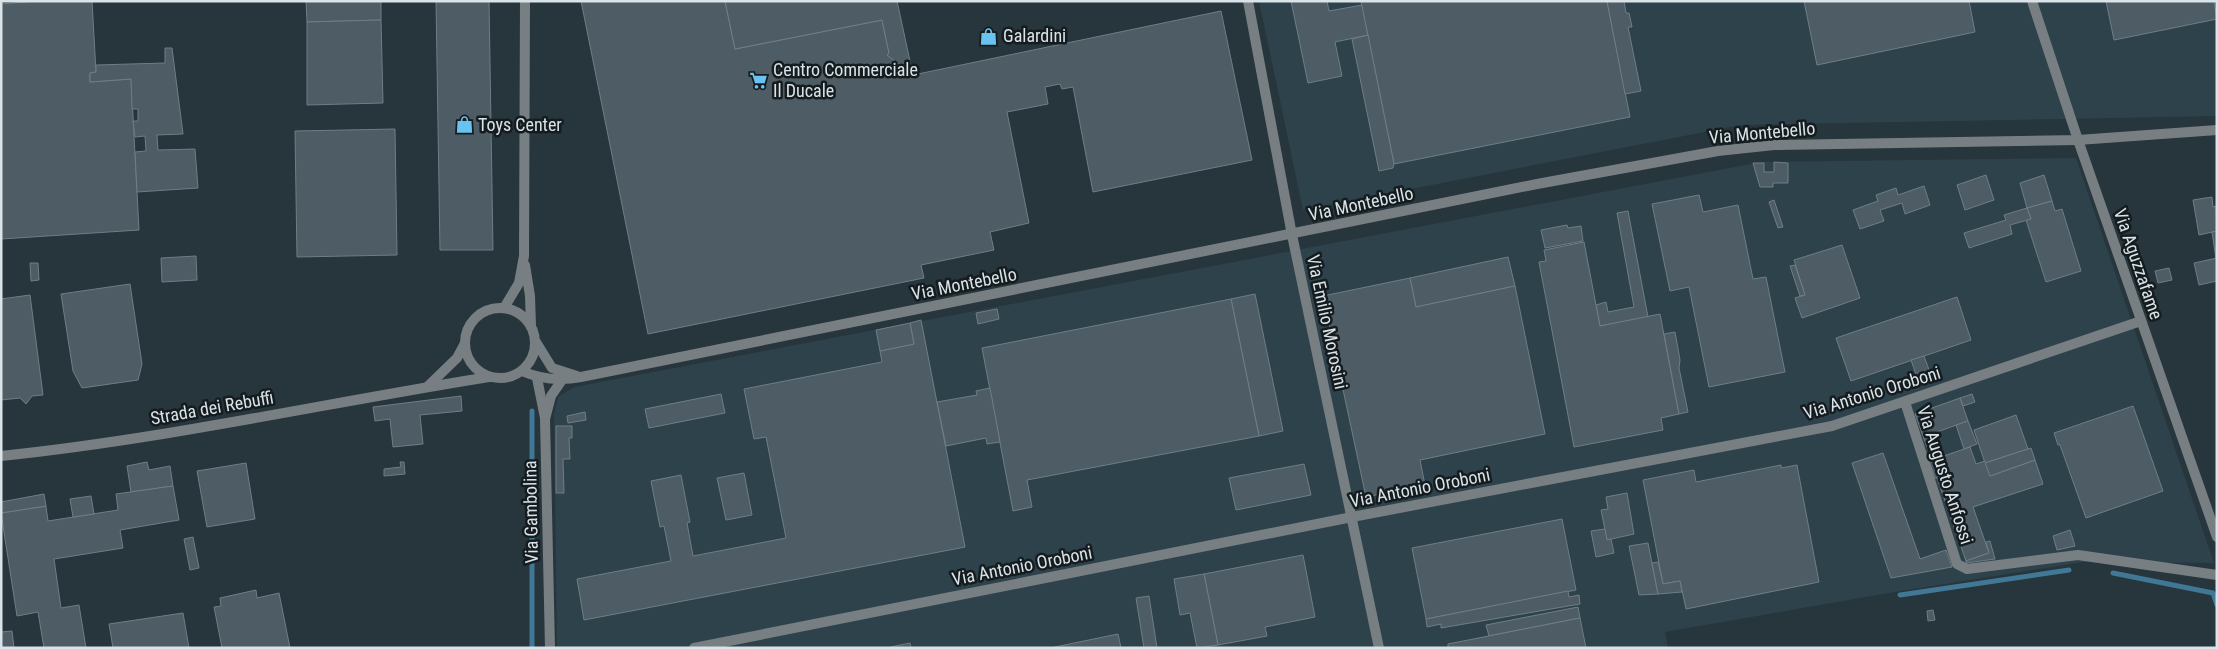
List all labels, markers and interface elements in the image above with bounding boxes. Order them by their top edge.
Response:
place label: Galardini [1003,25,1066,46]
shop icon: Galardini [979,26,999,46]
place label: Centro Commerciale Il Ducale [773,59,918,101]
supermarket icon: Centro Commerciale Il Ducale [749,70,769,90]
place label: Toys Center [478,114,562,135]
shop icon: Toys Center [454,115,474,135]
street label: Via Montebello [1708,117,1816,148]
street label: Via Montebello [1307,182,1415,225]
street label: Via Aguzzafame [2110,206,2167,322]
street label: Via Emilio Morosini [1303,253,1352,391]
street label: Via Montebello [910,263,1018,304]
street label: Via Antonio Oroboni [1801,362,1943,423]
street label: Strada dei Rebuffi [149,386,275,429]
street label: Via Augusto Anfossi [1913,403,1978,547]
street label: Via Gambolina [519,460,542,564]
street label: Via Antonio Oroboni [1348,464,1492,511]
street label: Via Antonio Oroboni [950,542,1094,589]

